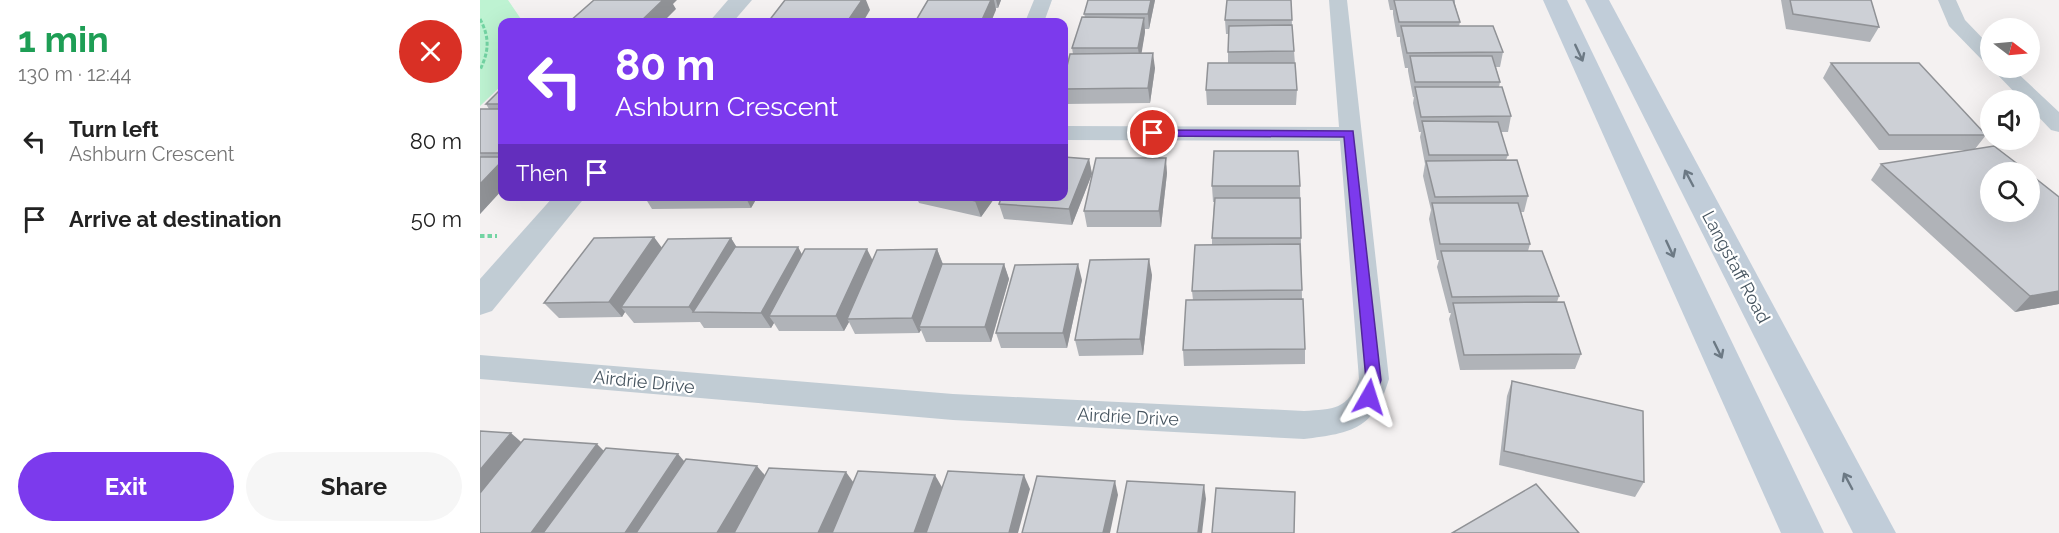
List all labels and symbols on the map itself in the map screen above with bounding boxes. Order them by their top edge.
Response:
north arrow [1980,18,2040,78]
one-way arrow [1574,44,1586,62]
pin [1127,107,1178,158]
one-way arrow [1683,169,1695,187]
street label: Langstaff Road [1698,207,1775,327]
one-way arrow [1666,240,1677,258]
one-way arrow [1713,340,1724,358]
position arrow [1337,365,1401,429]
street label: Airdrie Drive [592,366,696,397]
street label: Airdrie Drive [1077,403,1180,430]
one-way arrow [1842,473,1853,491]

